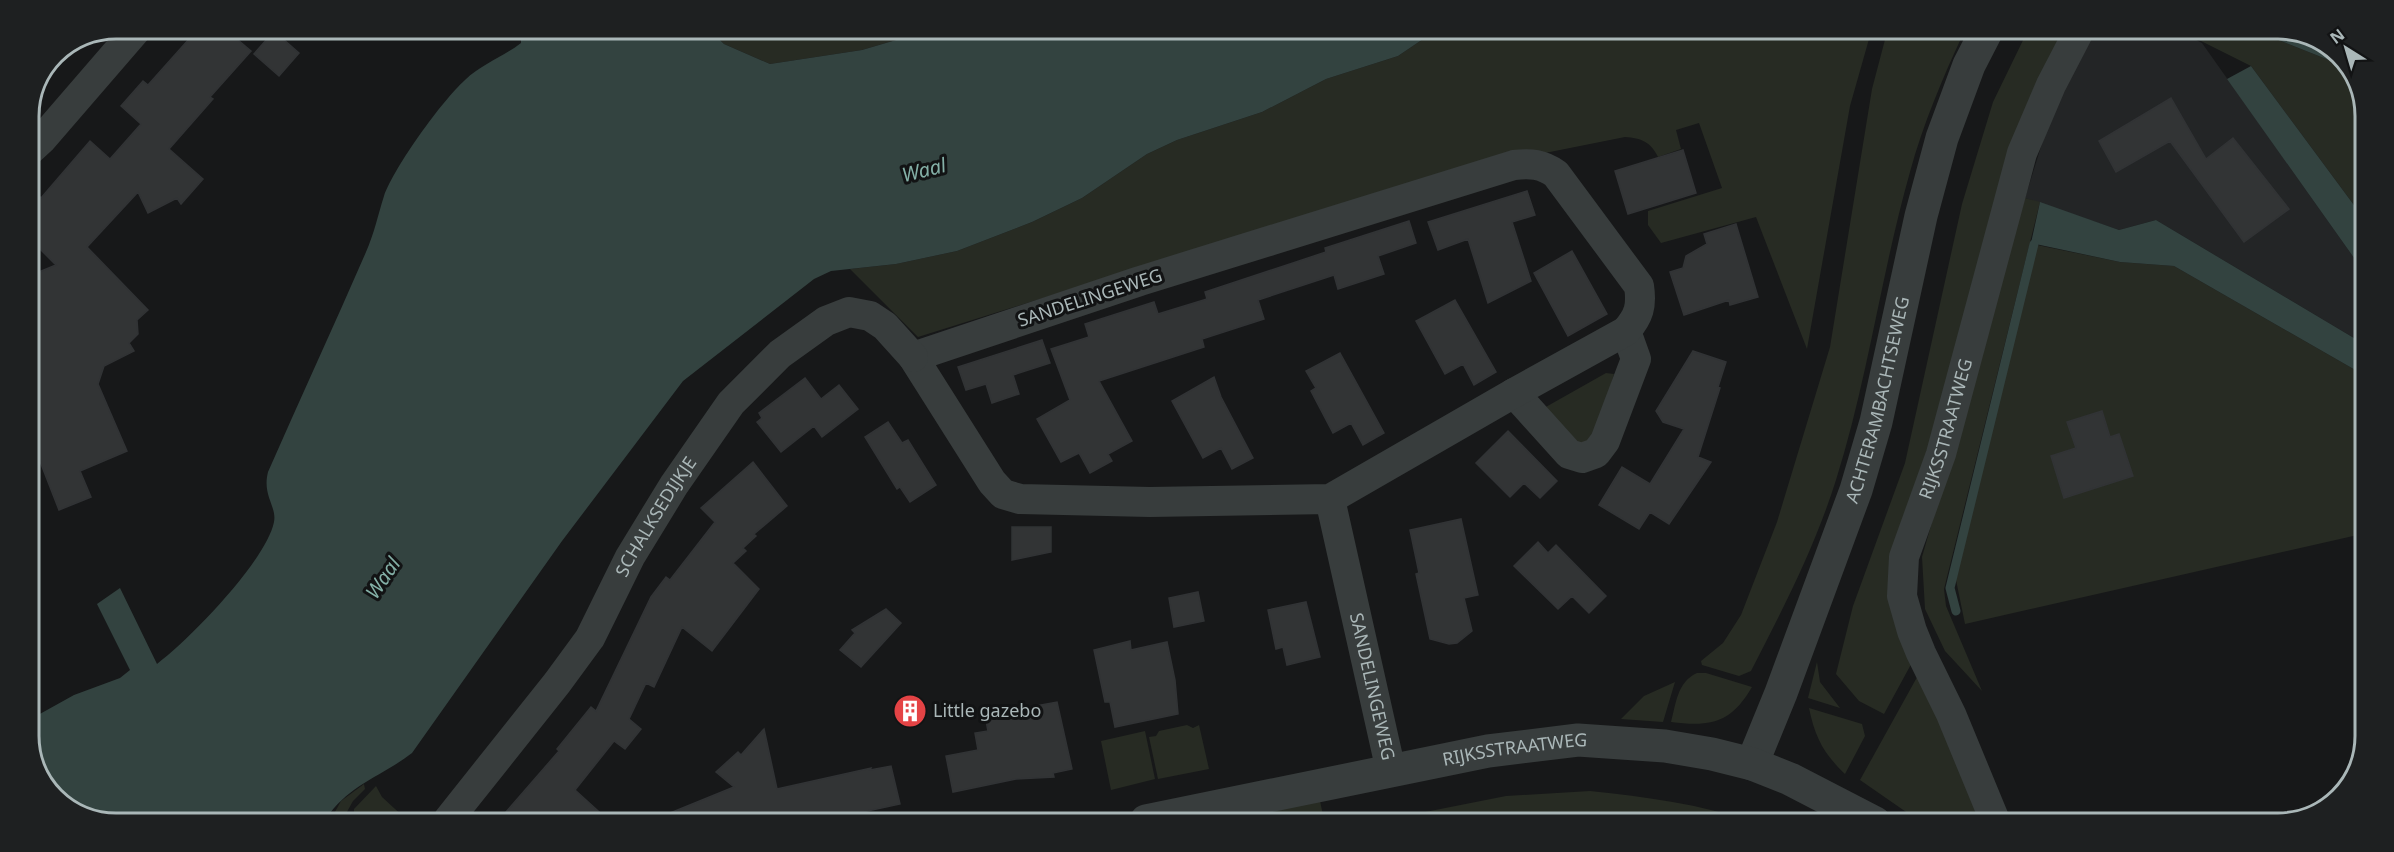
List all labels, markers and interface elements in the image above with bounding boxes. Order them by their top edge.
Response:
north arrow [2316,18,2376,78]
text: N [2325,23,2349,49]
water label: Waal [899,151,950,188]
street label: SANDELINGEWEG [1014,262,1165,332]
street label: ACHTERAMBACHTSEWEG [1839,294,1914,506]
street label: RIJKSSTRAATWEG [1913,356,1977,503]
street label: SCHALKSEDIJKJE [609,451,701,580]
water label: Waal [359,551,407,604]
street label: SANDELINGEWEG [1345,610,1401,763]
building icon: Little gazebo [892,693,928,729]
place label: Little gazebo [933,698,1041,722]
street label: RIJKSSTRAATWEG [1440,727,1588,771]

